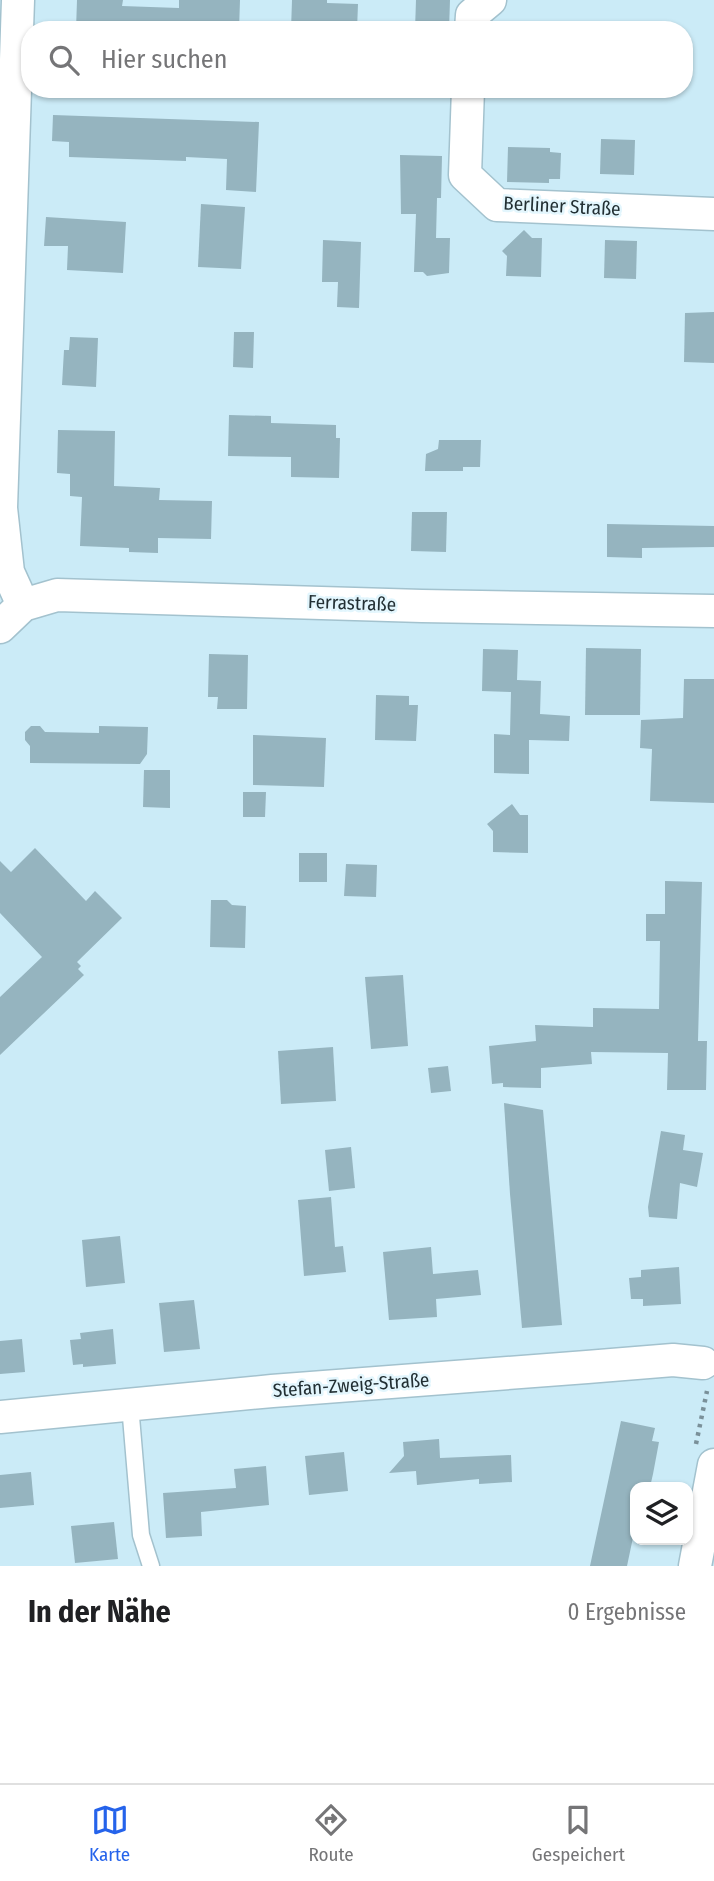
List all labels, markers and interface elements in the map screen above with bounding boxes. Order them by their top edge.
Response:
search box [21,21,693,98]
icon: search [45,41,83,79]
text: Hier suchen [101,44,227,75]
street label: Berliner Straße [503,191,621,221]
street label: Ferrastraße [308,590,396,616]
street label: Stefan-Zweig-Straße [272,1368,430,1402]
map controls [630,1482,693,1545]
button: layers [630,1482,693,1545]
text: In der Nähe [28,1594,171,1630]
text: 0 Ergebnisse [568,1598,686,1626]
tab: Karte [89,1801,130,1866]
tab: Route [308,1801,354,1866]
tab: Gespeichert [532,1801,625,1866]

